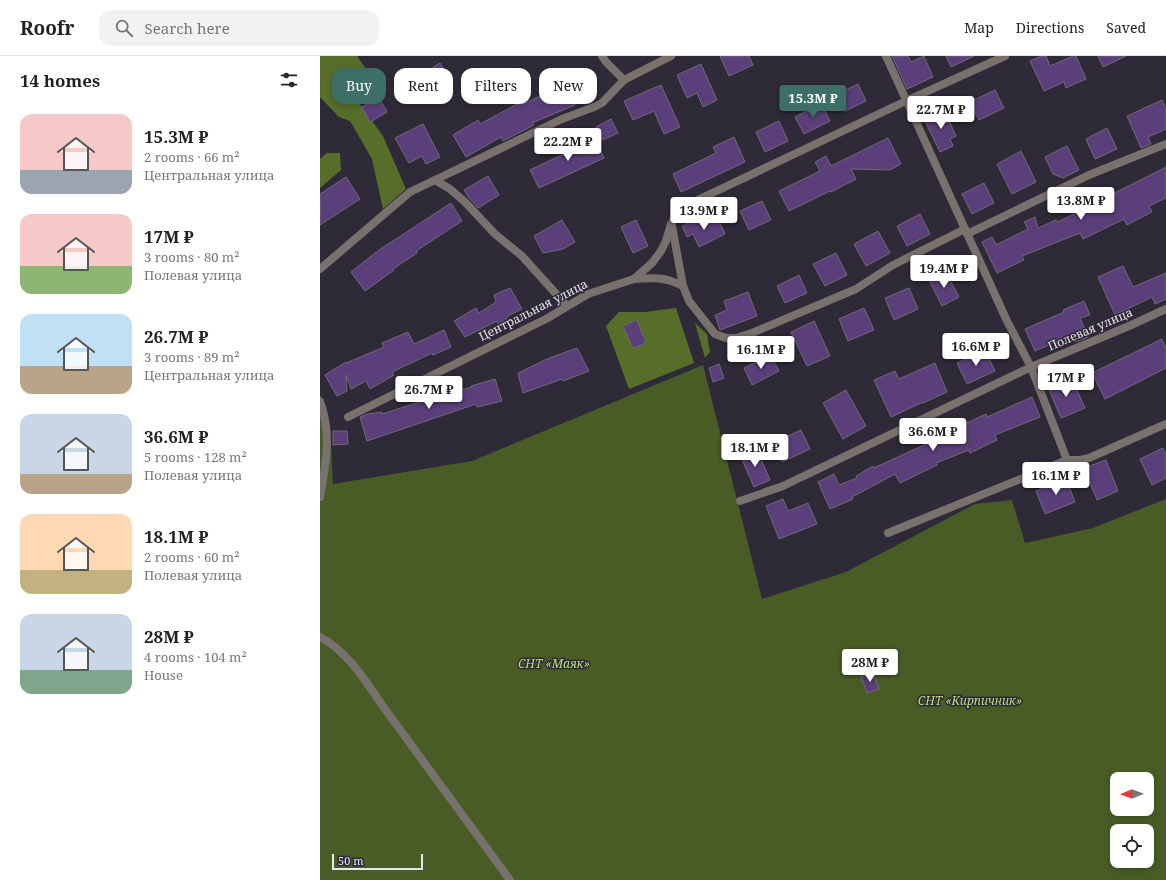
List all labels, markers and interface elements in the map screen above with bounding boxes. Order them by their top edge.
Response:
search box [99,10,379,46]
text: Roofr [20,15,75,41]
icon: search [113,17,135,39]
text: Search here [145,18,230,38]
text: Map [964,18,994,37]
text: Directions [1016,18,1084,37]
text: Saved [1106,18,1146,37]
chip: Buy [332,68,386,104]
chip: Rent [394,68,453,104]
chip: Filters [461,68,531,104]
chip: New [539,68,597,104]
text: 14 homes [20,69,100,92]
icon: filters [278,69,300,91]
pin: 15.3M ₽ [776,85,850,119]
text: 15.3M ₽ [788,89,838,107]
pin: 22.7M ₽ [904,96,978,130]
text: 22.7M ₽ [916,100,966,118]
text: 15.3M ₽ [144,125,208,148]
pin: 22.2M ₽ [531,128,605,162]
icon: home [52,130,100,178]
text: 22.2M ₽ [543,132,593,150]
text: 2 rooms · 66 m² [144,148,239,166]
text: Центральная улица [144,166,274,184]
pin: 13.8M ₽ [1044,187,1118,221]
text: 13.8M ₽ [1056,191,1106,209]
pin: 13.9M ₽ [667,197,741,231]
text: 13.9M ₽ [679,201,729,219]
text: 17M ₽ [144,225,194,248]
icon: home [52,230,100,278]
text: 3 rooms · 80 m² [144,248,239,266]
pin: 19.4M ₽ [907,255,981,289]
text: 19.4M ₽ [919,259,969,277]
text: Полевая улица [144,266,242,284]
street label: Центральная улица [475,275,591,345]
street label: Полевая улица [1045,303,1135,355]
text: 26.7M ₽ [144,325,208,348]
icon: home [52,330,100,378]
pin: 16.6M ₽ [939,333,1013,367]
pin: 16.1M ₽ [724,336,798,370]
text: 16.6M ₽ [951,337,1001,355]
text: 16.1M ₽ [736,340,786,358]
text: 3 rooms · 89 m² [144,348,239,366]
pin: 17M ₽ [1038,364,1094,398]
text: Центральная улица [144,366,274,384]
text: 17M ₽ [1047,368,1085,386]
pin: 26.7M ₽ [392,376,466,410]
text: 26.7M ₽ [404,380,454,398]
pin: 36.6M ₽ [896,418,970,452]
text: 36.6M ₽ [908,422,958,440]
text: 36.6M ₽ [144,425,208,448]
icon: home [52,430,100,478]
pin: 18.1M ₽ [718,434,792,468]
text: 18.1M ₽ [730,438,780,456]
text: 5 rooms · 128 m² [144,448,247,466]
pin: 16.1M ₽ [1019,462,1093,496]
text: Полевая улица [144,466,242,484]
text: 16.1M ₽ [1031,466,1081,484]
text: 18.1M ₽ [144,525,208,548]
icon: home [52,530,100,578]
text: 2 rooms · 60 m² [144,548,239,566]
text: Полевая улица [144,566,242,584]
text: 28M ₽ [144,625,194,648]
icon: home [52,630,100,678]
text: 4 rooms · 104 m² [144,648,247,666]
pin: 28M ₽ [842,649,898,683]
text: 28M ₽ [851,653,889,671]
park label: СНТ «Маяк» [518,655,590,672]
text: House [144,666,183,684]
park label: СНТ «Кирпичник» [918,692,1022,709]
north arrow [1110,772,1154,816]
map controls [1110,772,1154,868]
button: locate [1110,824,1154,868]
scale bar [332,852,423,871]
text: 50 m [338,853,364,868]

